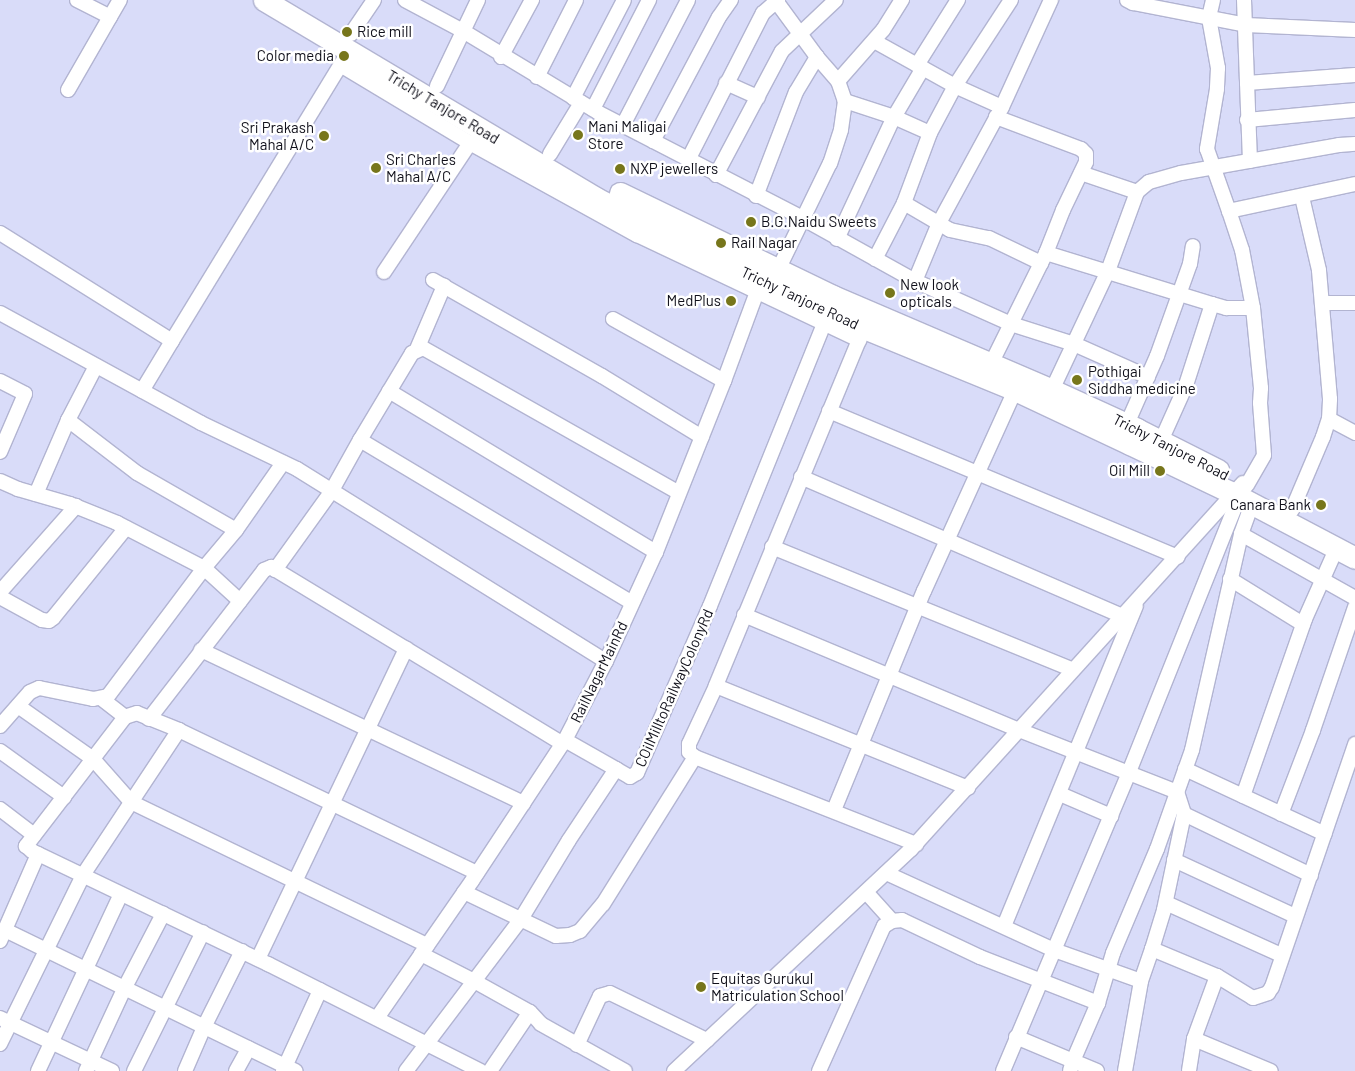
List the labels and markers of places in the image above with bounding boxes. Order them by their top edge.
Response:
place label: Rice mill [357,23,412,41]
marker: Rice mill [341,26,353,38]
place label: Color media [257,47,334,65]
marker: Color media [338,50,350,62]
place label: Mani Maligai Store [588,117,666,152]
place label: Sri Prakash Mahal A/C [241,118,314,153]
marker: Mani Maligai Store [572,129,584,141]
marker: Sri Prakash Mahal A/C [318,130,330,142]
place label: Sri Charles Mahal A/C [386,150,456,185]
place label: NXP jewellers [630,160,718,178]
marker: Sri Charles Mahal A/C [370,162,382,174]
marker: NXP jewellers [614,163,626,175]
place label: B.G.Naidu Sweets [761,213,876,231]
marker: B.G.Naidu Sweets [745,216,757,228]
place label: Rail Nagar [731,234,797,252]
marker: Rail Nagar [715,237,727,249]
place label: New look opticals [900,275,959,310]
marker: New look opticals [884,287,896,299]
place label: MedPlus [667,292,721,310]
marker: MedPlus [725,295,737,307]
place label: Pothigai Siddha medicine [1088,362,1196,397]
marker: Pothigai Siddha medicine [1070,373,1084,387]
place label: Oil Mill [1109,462,1150,480]
marker: Oil Mill [1154,465,1166,477]
place label: Canara Bank [1230,496,1311,514]
marker: Canara Bank [1315,499,1327,511]
place label: Equitas Gurukul Matriculation School [711,969,844,1004]
marker: Equitas Gurukul Matriculation School [695,981,707,993]

